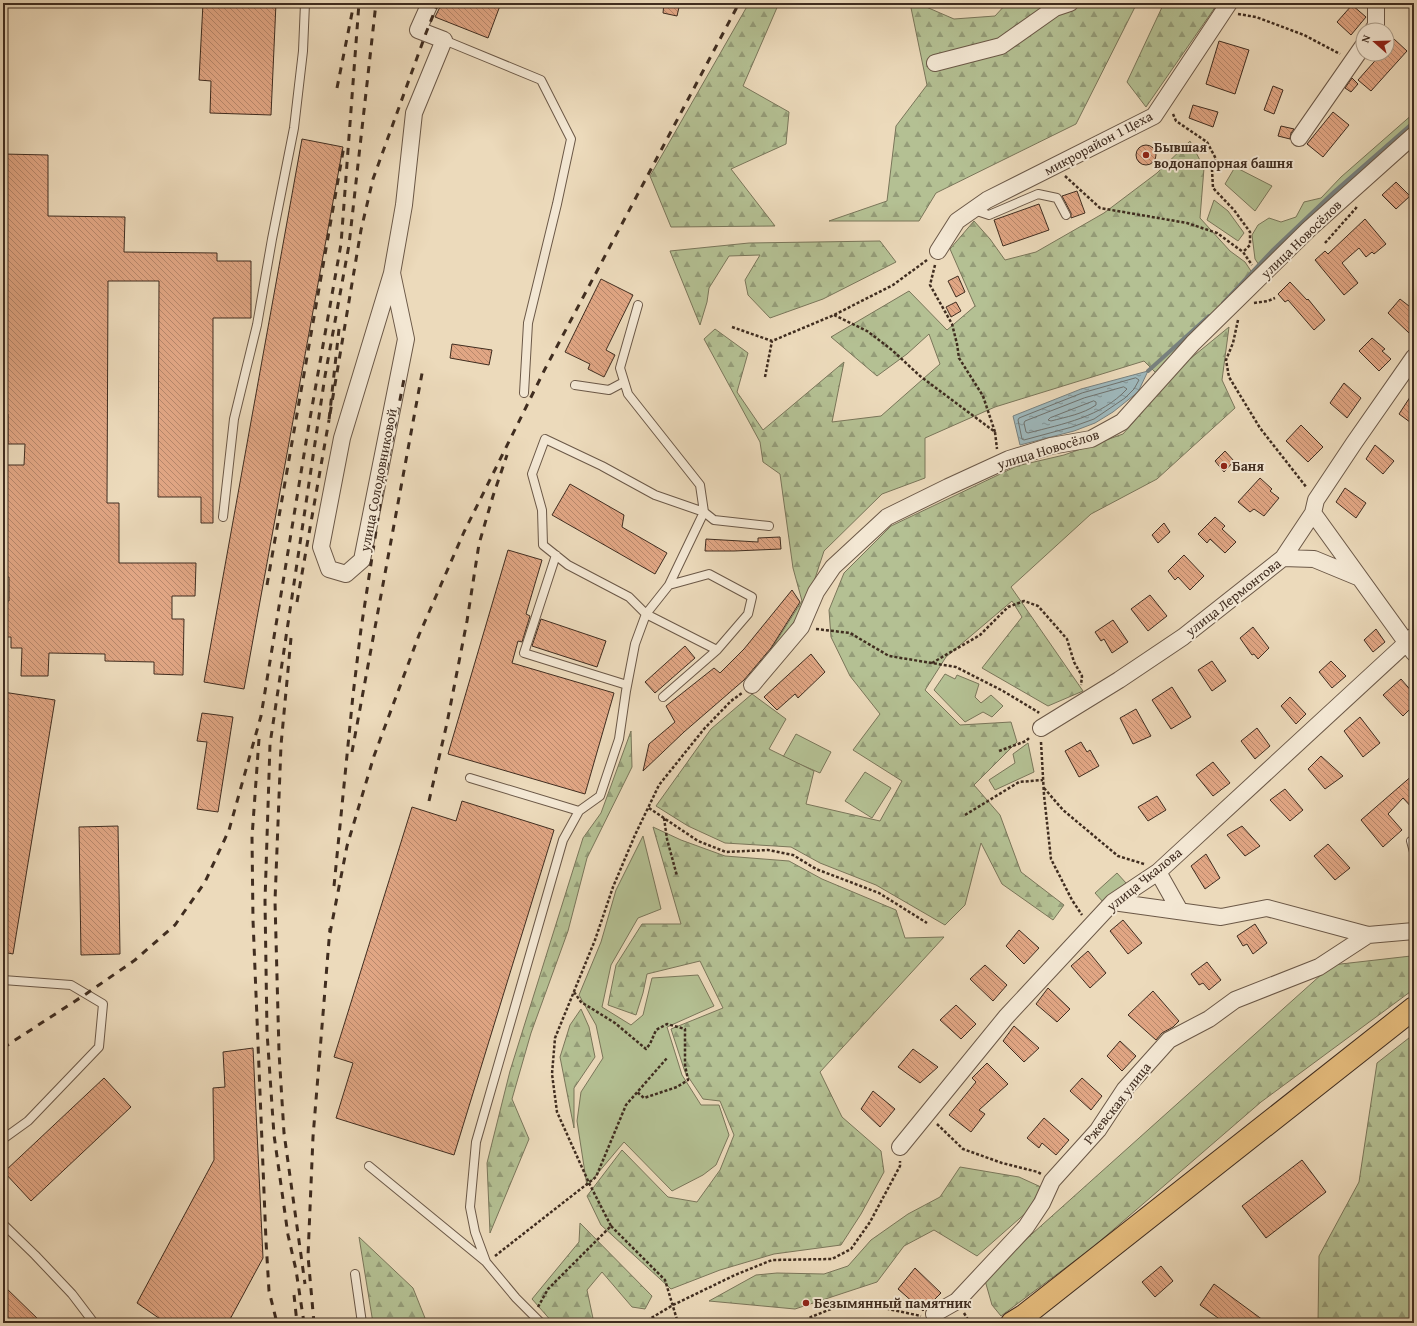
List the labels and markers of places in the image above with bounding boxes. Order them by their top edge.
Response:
place label: Бывшая водонапорная башня [1154,137,1293,173]
marker: Бывшая водонапорная башня [1141,150,1151,160]
place label: Баня [1232,456,1264,476]
marker: Баня [1219,461,1229,471]
place label: Безымянный памятник [814,1293,972,1313]
marker: Безымянный памятник [801,1298,811,1308]

